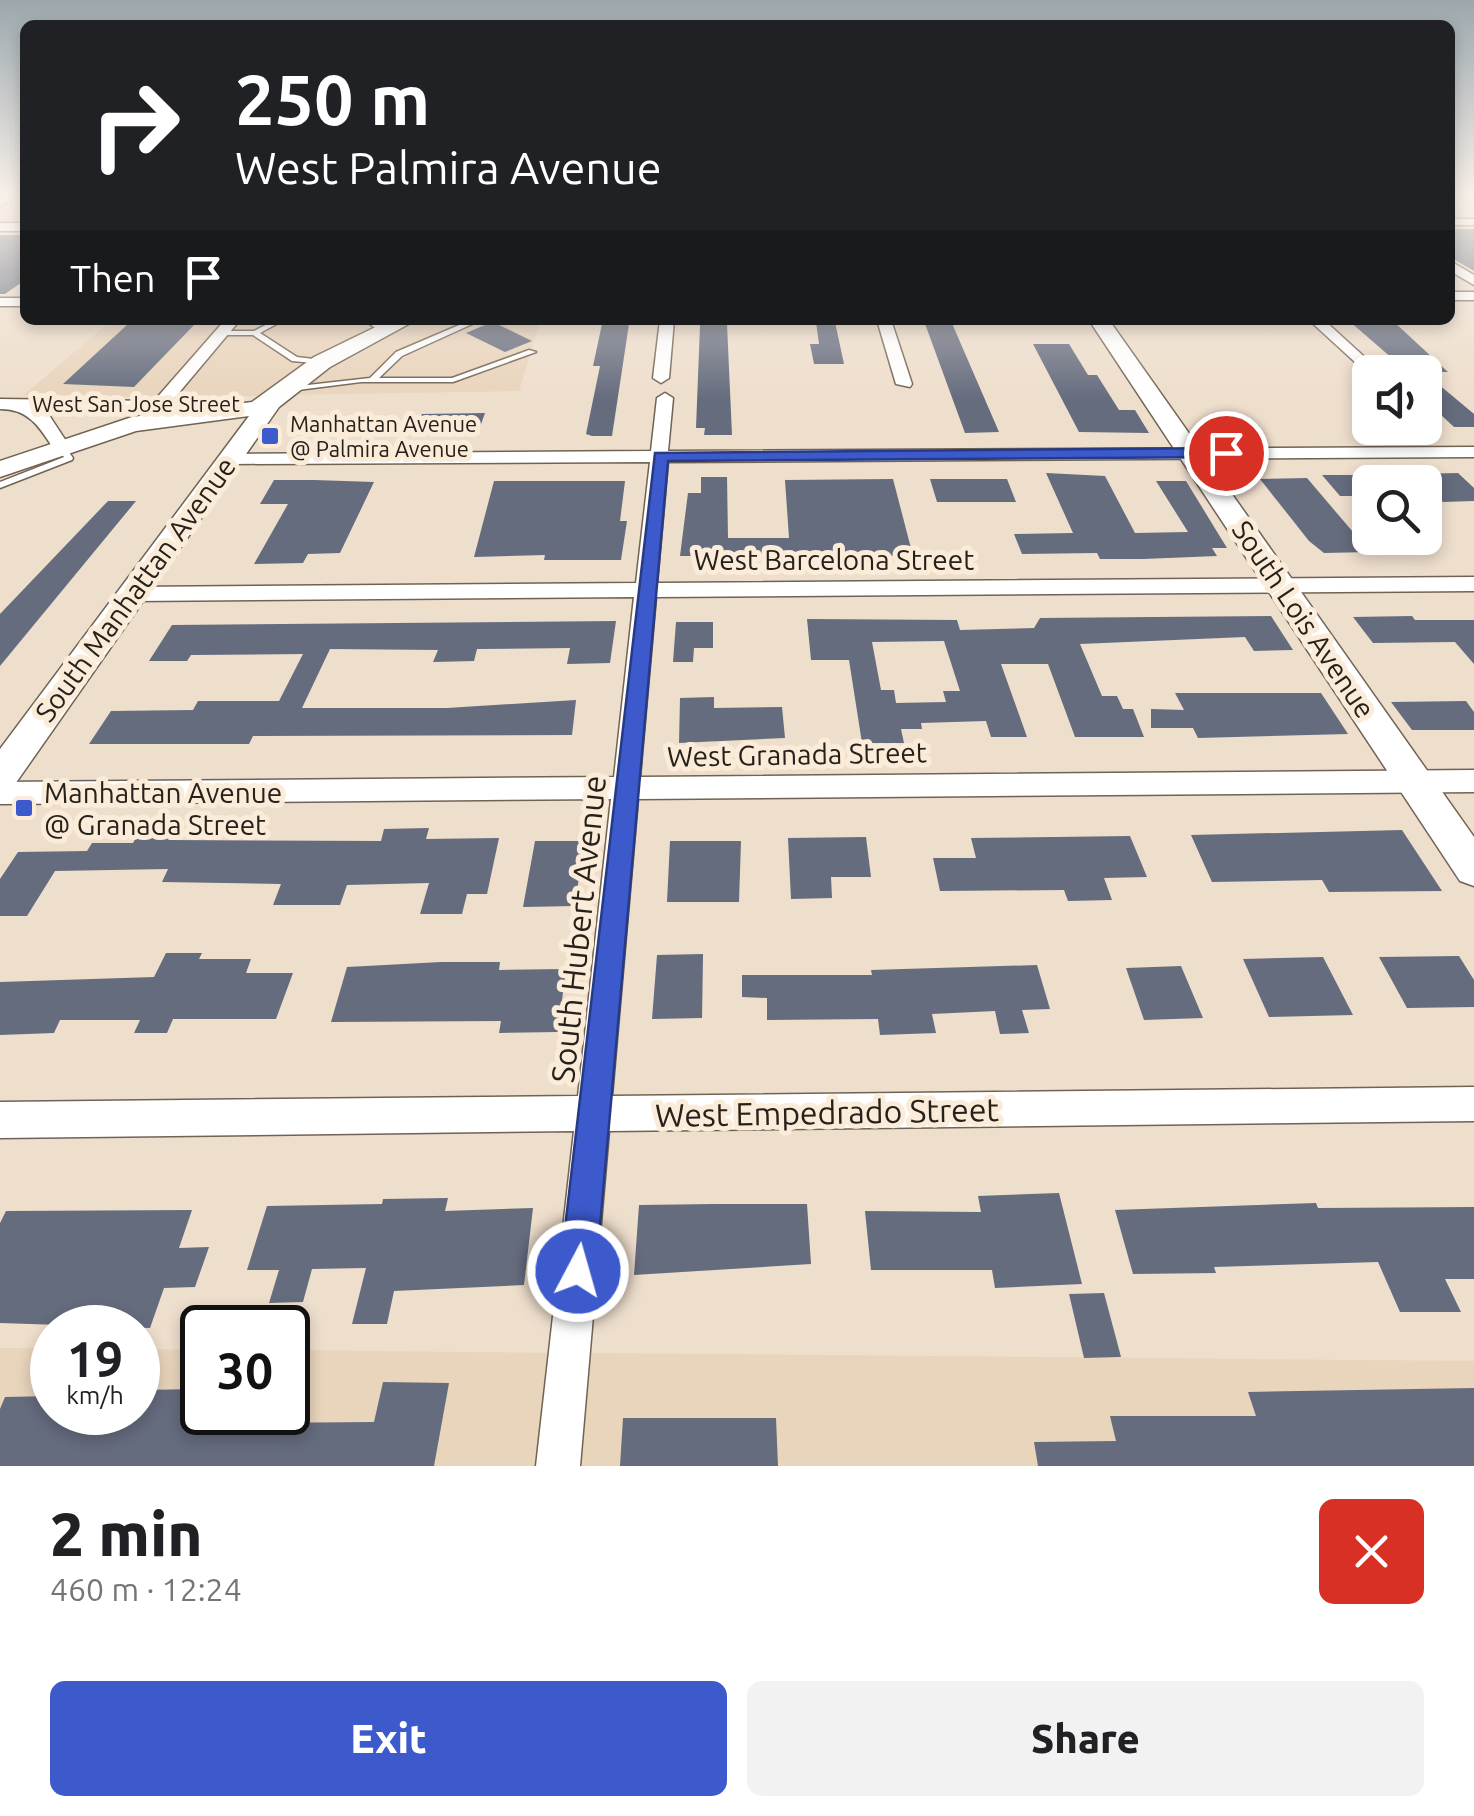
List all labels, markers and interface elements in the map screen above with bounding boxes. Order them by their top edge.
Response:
icon: right [70,60,200,190]
text: 250 m [235,60,430,138]
text: West Palmira Avenue [235,142,662,193]
icon: arrive [176,250,231,305]
text: Then [70,257,156,299]
map controls [1352,355,1442,555]
button: sound [1352,355,1442,445]
street label: West San Jose Street [32,391,240,416]
place label: Manhattan Avenue @ Palmira Avenue [290,411,477,461]
pin [1184,411,1269,496]
marker: Manhattan Avenue @ Palmira Avenue [259,425,281,447]
icon: arrive [1199,426,1254,481]
street label: South Manhattan Avenue [29,451,241,727]
button: search [1352,465,1442,555]
street label: South Lois Avenue [1227,515,1381,723]
street label: West Barcelona Street [694,544,974,575]
street label: West Granada Street [667,736,927,772]
street label: South Hubert Avenue [544,774,612,1084]
place label: Manhattan Avenue @ Granada Street [44,777,282,840]
marker: Manhattan Avenue @ Granada Street [13,797,35,819]
street label: West Empedrado Street [655,1091,1000,1133]
position arrow [526,1219,630,1323]
speed limit sign: 30 [180,1305,310,1435]
text: 19 [67,1330,123,1386]
text: km/h [66,1381,124,1409]
button: close [1319,1499,1424,1604]
text: 2 min [50,1500,203,1567]
text: 460 m · 12:24 [50,1571,242,1607]
button: Exit [50,1681,727,1796]
button: Share [747,1681,1424,1796]

